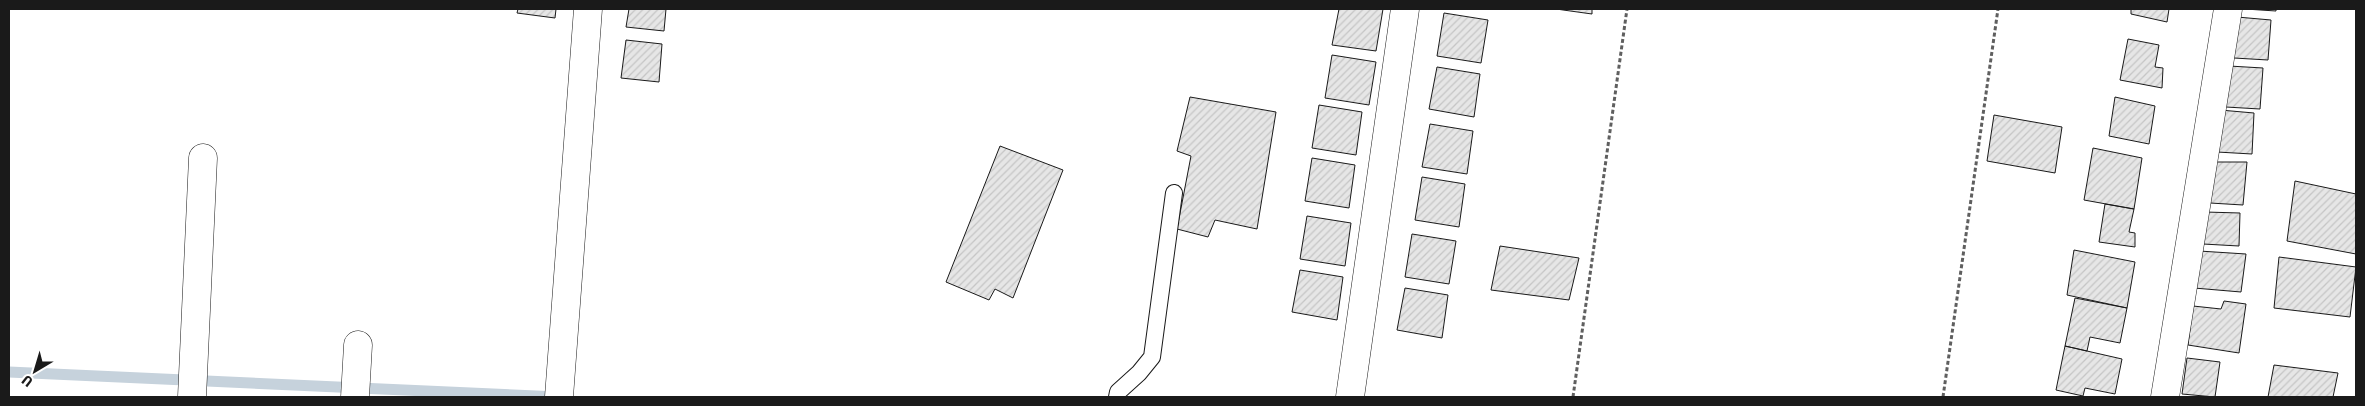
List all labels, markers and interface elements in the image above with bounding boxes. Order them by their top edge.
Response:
north arrow [10,346,60,396]
text: U [18,371,36,390]

